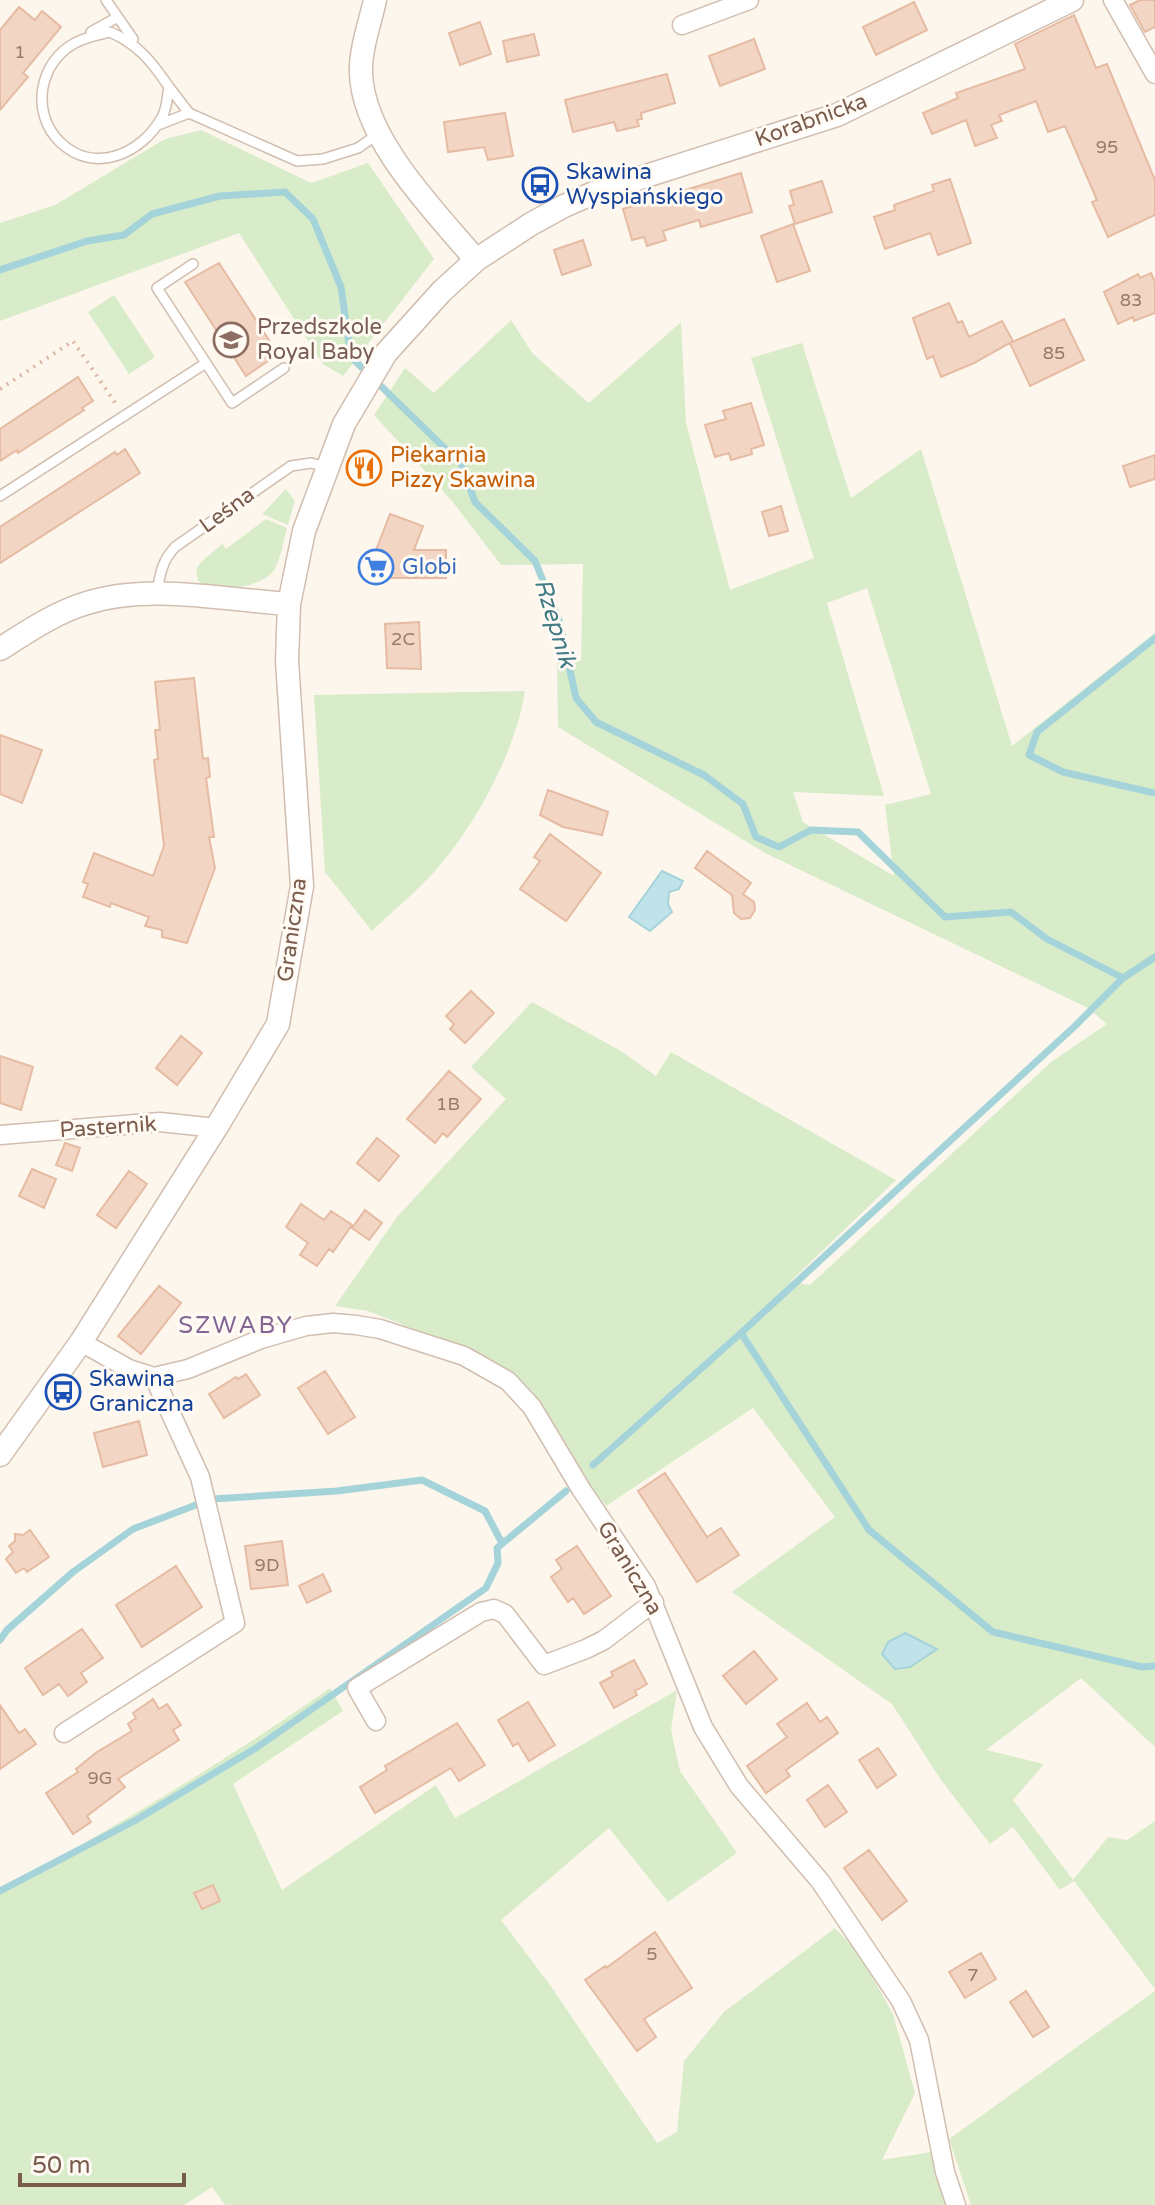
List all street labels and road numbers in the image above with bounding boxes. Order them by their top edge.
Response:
street label: Korabnicka [751,88,871,152]
street label: Leśna [195,481,259,539]
street label: Graniczna [272,876,312,984]
street label: Pasternik [59,1111,157,1143]
street label: Graniczna [592,1516,668,1620]

